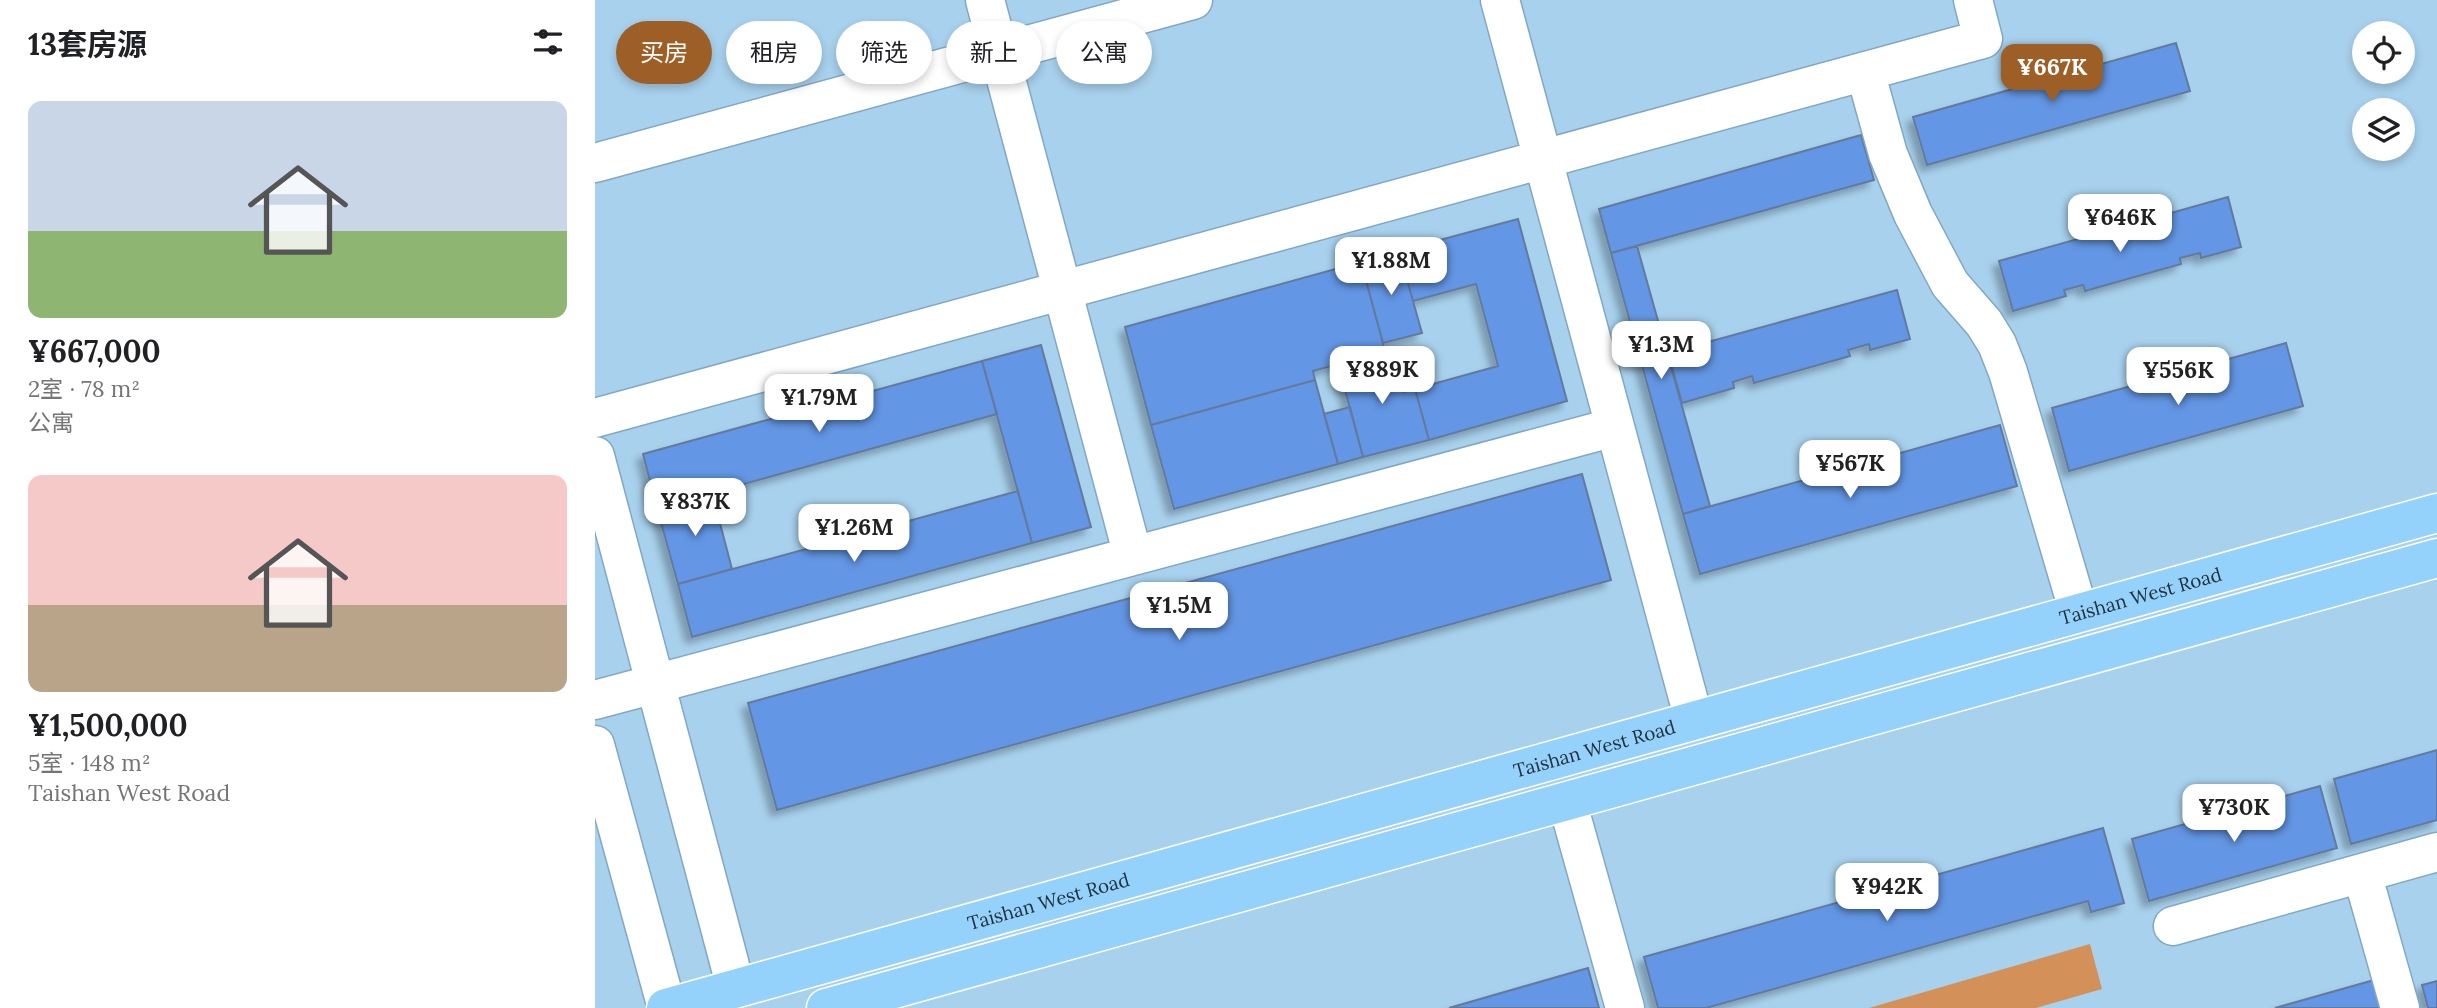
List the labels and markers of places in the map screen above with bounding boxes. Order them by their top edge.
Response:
pin: ¥667K [2003,44,2101,104]
pin: ¥646K [2071,194,2169,254]
pin: ¥1.88M [1334,238,1448,297]
pin: ¥1.3M [1612,322,1710,381]
pin: ¥889K [1333,346,1431,406]
pin: ¥556K [2129,348,2227,407]
pin: ¥1.79M [762,374,876,434]
pin: ¥567K [1801,440,1899,500]
pin: ¥837K [646,478,744,538]
pin: ¥1.26M [797,504,911,564]
pin: ¥1.5M [1130,582,1228,642]
pin: ¥730K [2185,784,2283,844]
pin: ¥942K [1838,864,1936,923]

